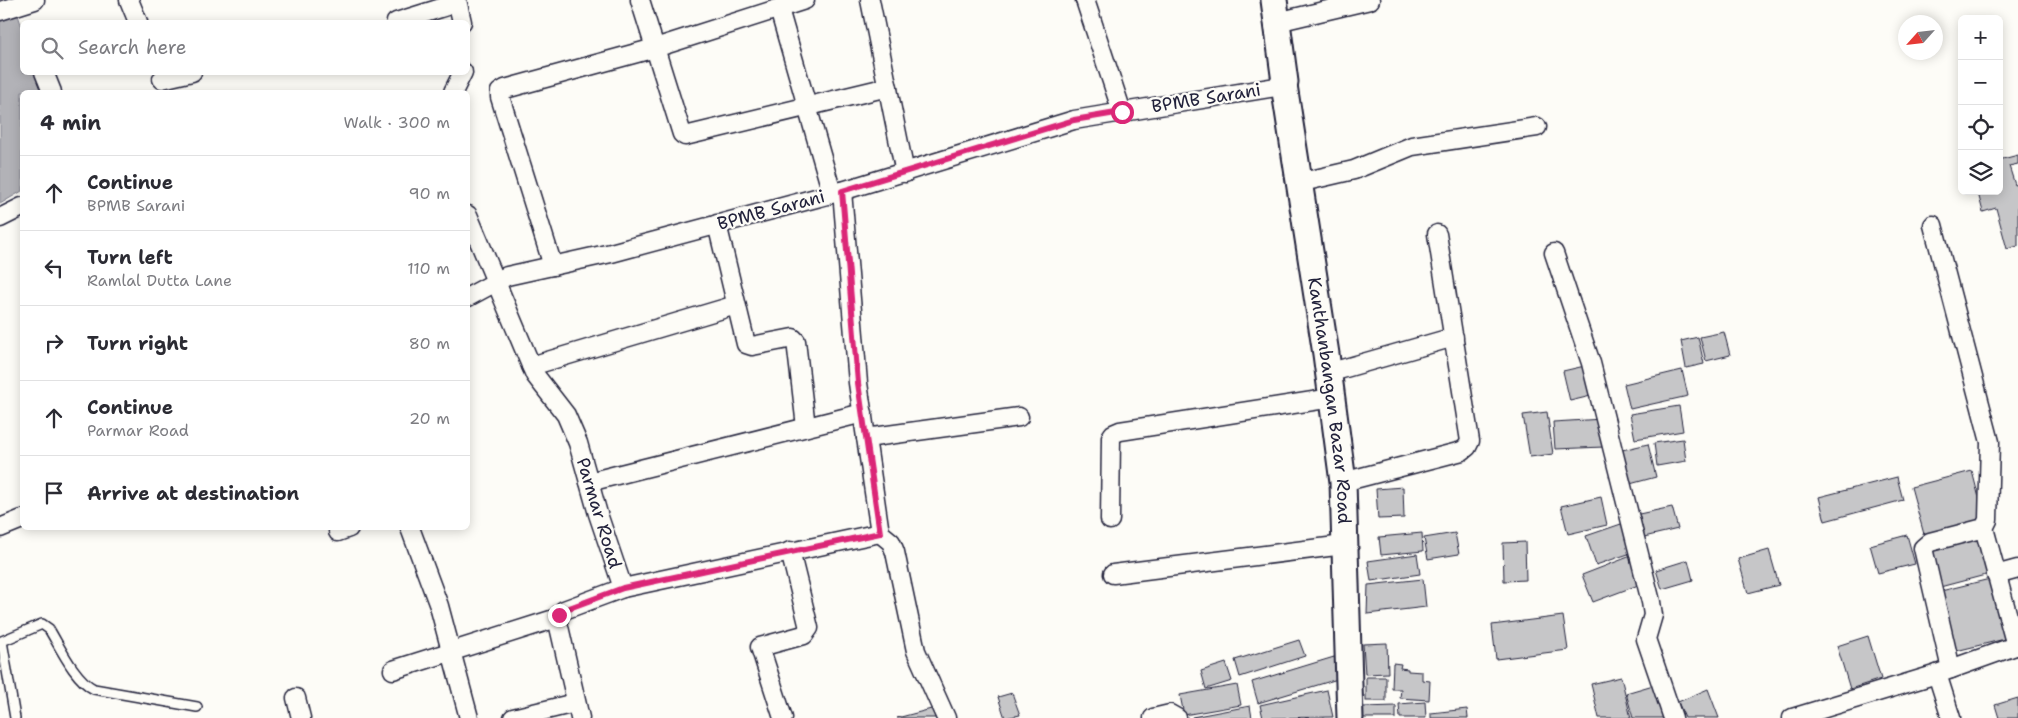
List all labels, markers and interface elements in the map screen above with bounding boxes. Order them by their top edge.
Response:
north arrow [1898,15,1943,60]
map controls [1958,15,2003,195]
button: + [1958,15,2003,60]
search box [20,20,470,75]
icon: search [38,34,66,62]
text: Search here [78,35,187,60]
button: − [1958,60,2003,105]
street label: BPMB Sarani [1150,78,1262,118]
route start [1111,101,1134,124]
button: locate [1958,105,2003,150]
text: 4 min [40,109,101,137]
text: Walk · 300 m [343,112,450,133]
button: layers [1958,150,2003,195]
text: Continue [87,170,173,195]
icon: ahead [40,179,68,207]
text: 90 m [409,183,450,204]
street label: BPMB Sarani [715,184,827,236]
text: BPMB Sarani [87,195,185,216]
text: Turn left [87,245,173,270]
icon: left [40,254,68,282]
text: 110 m [407,258,450,279]
text: Ramlal Dutta Lane [87,270,232,291]
street label: Kanthanbangan Bazar Road [1302,275,1356,524]
icon: right [40,329,68,357]
text: Turn right [87,331,188,356]
text: 80 m [409,333,450,354]
text: Continue [87,395,173,420]
icon: ahead [40,404,68,432]
text: 20 m [409,408,450,429]
text: Parmar Road [87,420,189,441]
street label: Parmar Road [571,455,627,571]
icon: arrive [40,479,68,507]
text: Arrive at destination [87,481,299,506]
route end [548,604,571,627]

